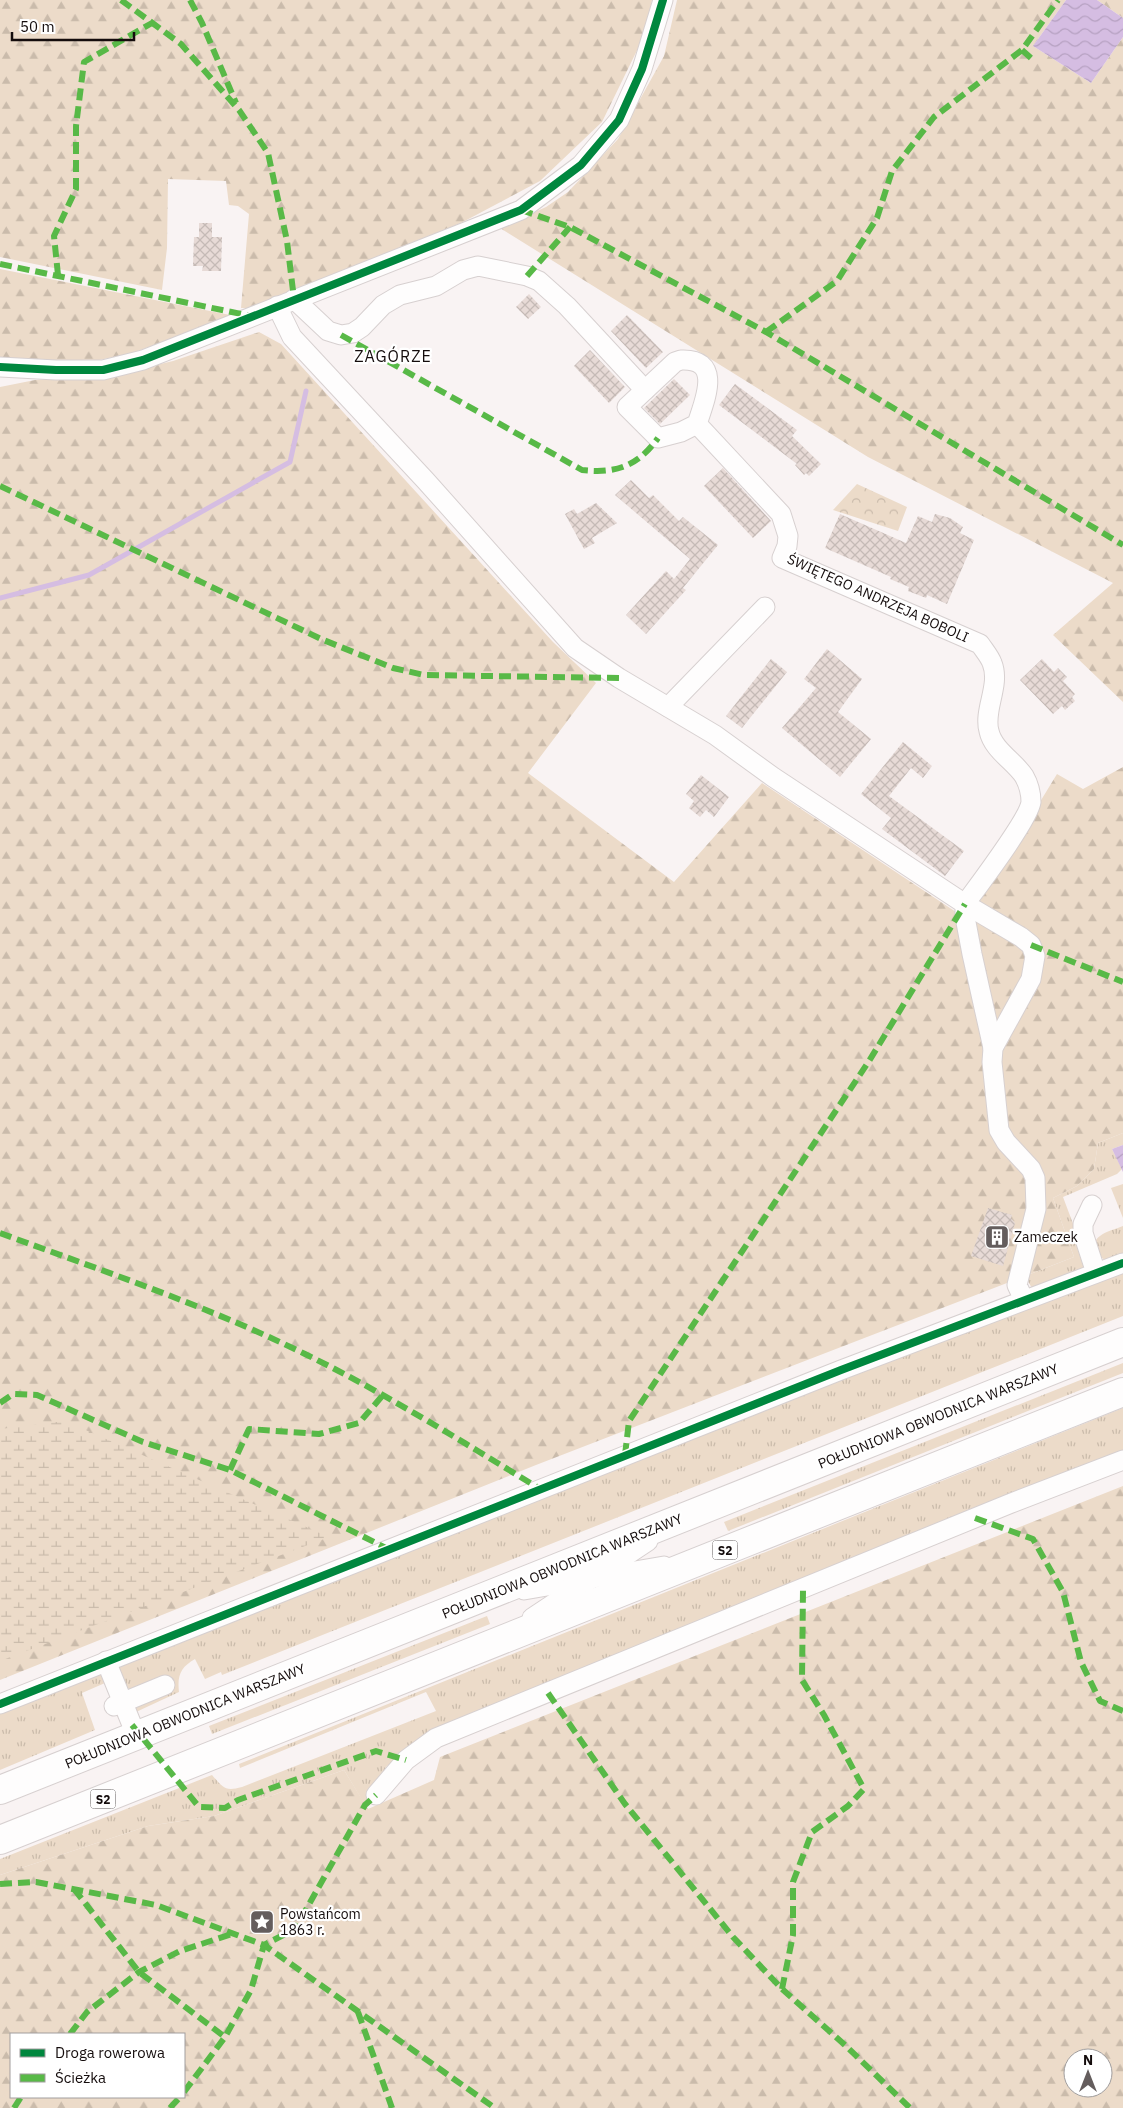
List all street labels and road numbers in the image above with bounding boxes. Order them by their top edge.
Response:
street label: ŚWIĘTEGO ANDRZEJA BOBOLI [784,549,972,646]
street label: POŁUDNIOWA OBWODNICA WARSZAWY [815,1359,1061,1473]
street label: POŁUDNIOWA OBWODNICA WARSZAWY [439,1509,685,1623]
road number: S2 [712,1540,738,1560]
street label: POŁUDNIOWA OBWODNICA WARSZAWY [62,1659,308,1773]
road number: S2 [90,1790,116,1808]

